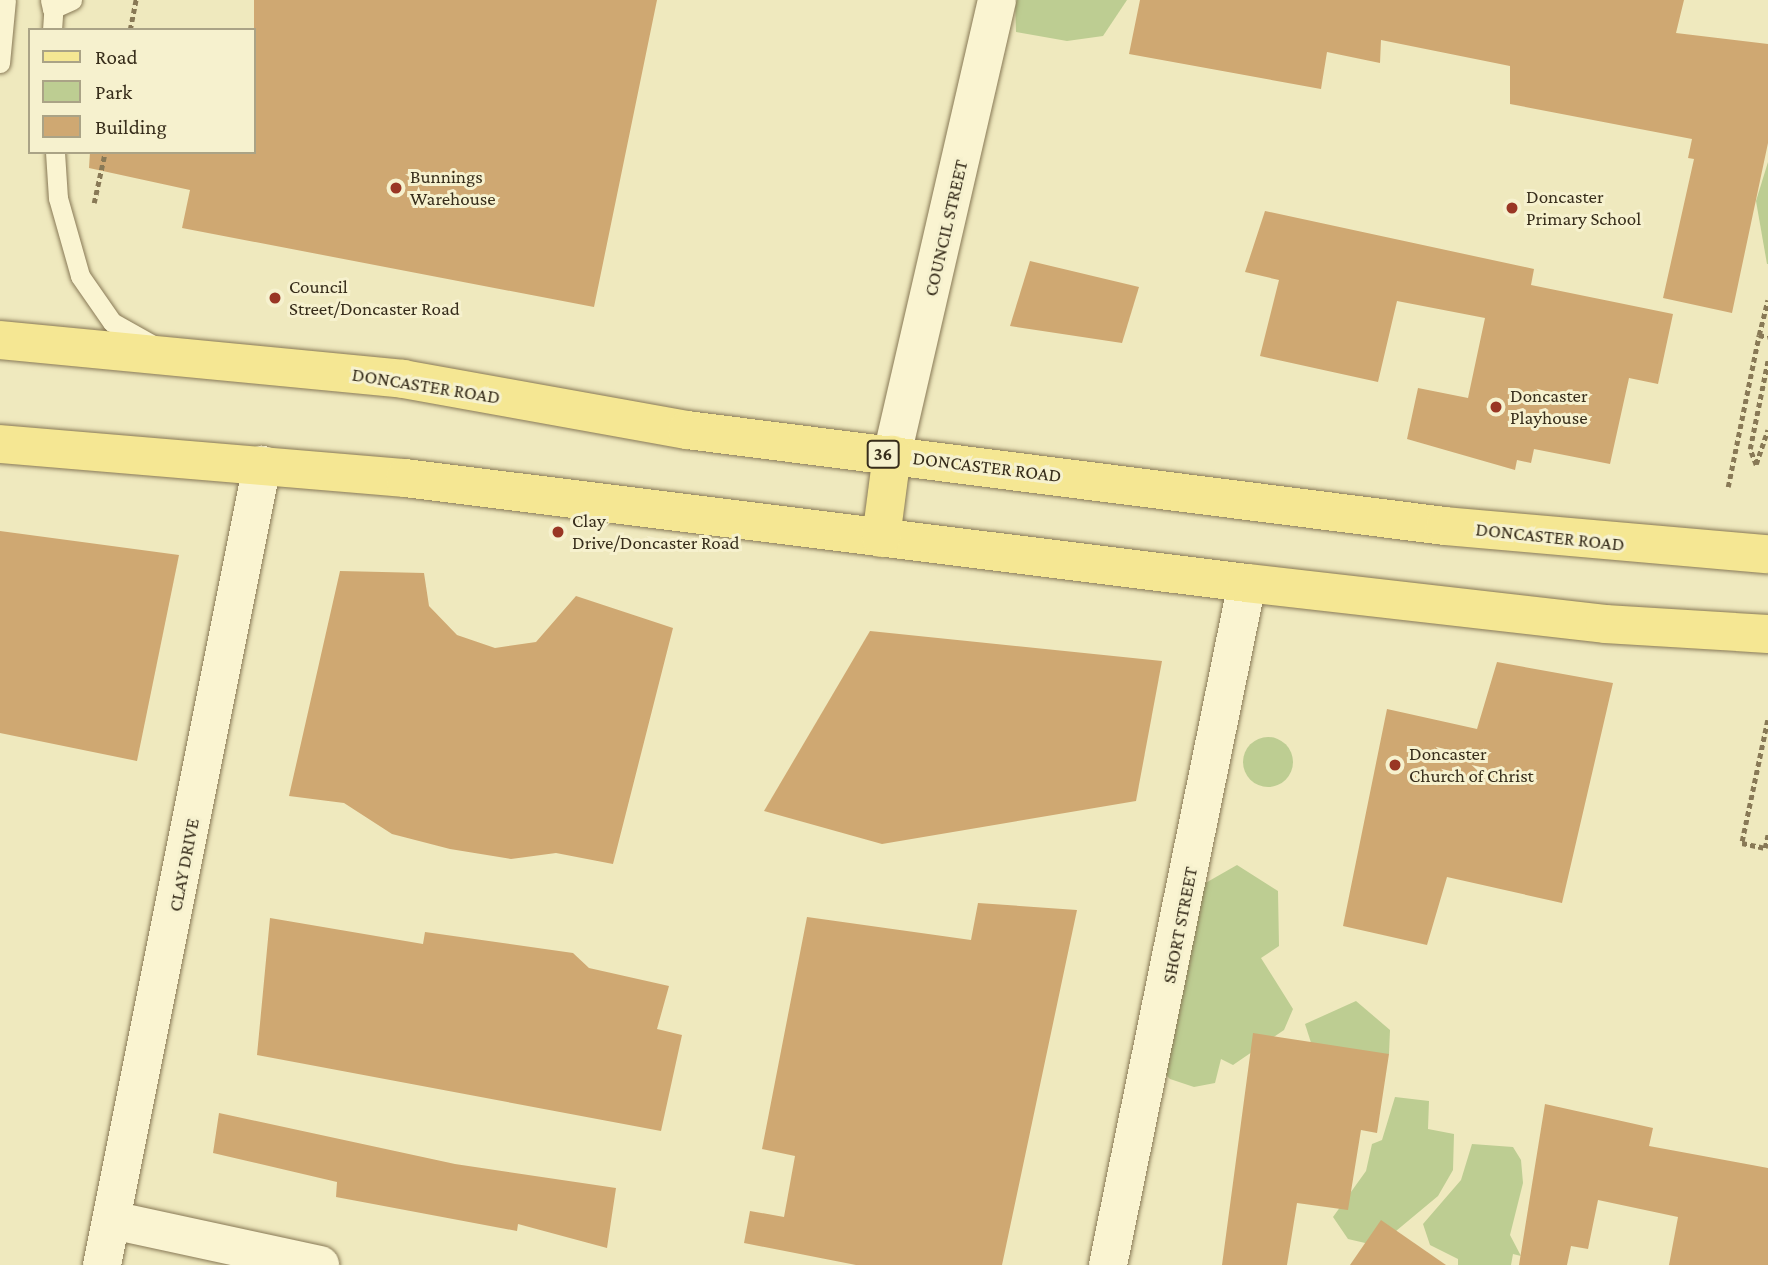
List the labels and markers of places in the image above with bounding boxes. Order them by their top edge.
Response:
place label: Bunnings Warehouse [410,166,496,210]
marker: Bunnings Warehouse [388,180,404,196]
place label: Doncaster Primary School [1526,186,1641,230]
marker: Doncaster Primary School [1504,200,1520,216]
place label: Council Street/Doncaster Road [289,276,460,320]
marker: Council Street/Doncaster Road [267,290,283,306]
place label: Doncaster Playhouse [1510,385,1588,429]
marker: Doncaster Playhouse [1488,399,1504,415]
place label: Clay Drive/Doncaster Road [572,510,740,554]
marker: Clay Drive/Doncaster Road [550,524,566,540]
place label: Doncaster Church of Christ [1409,743,1534,787]
marker: Doncaster Church of Christ [1387,757,1403,773]

